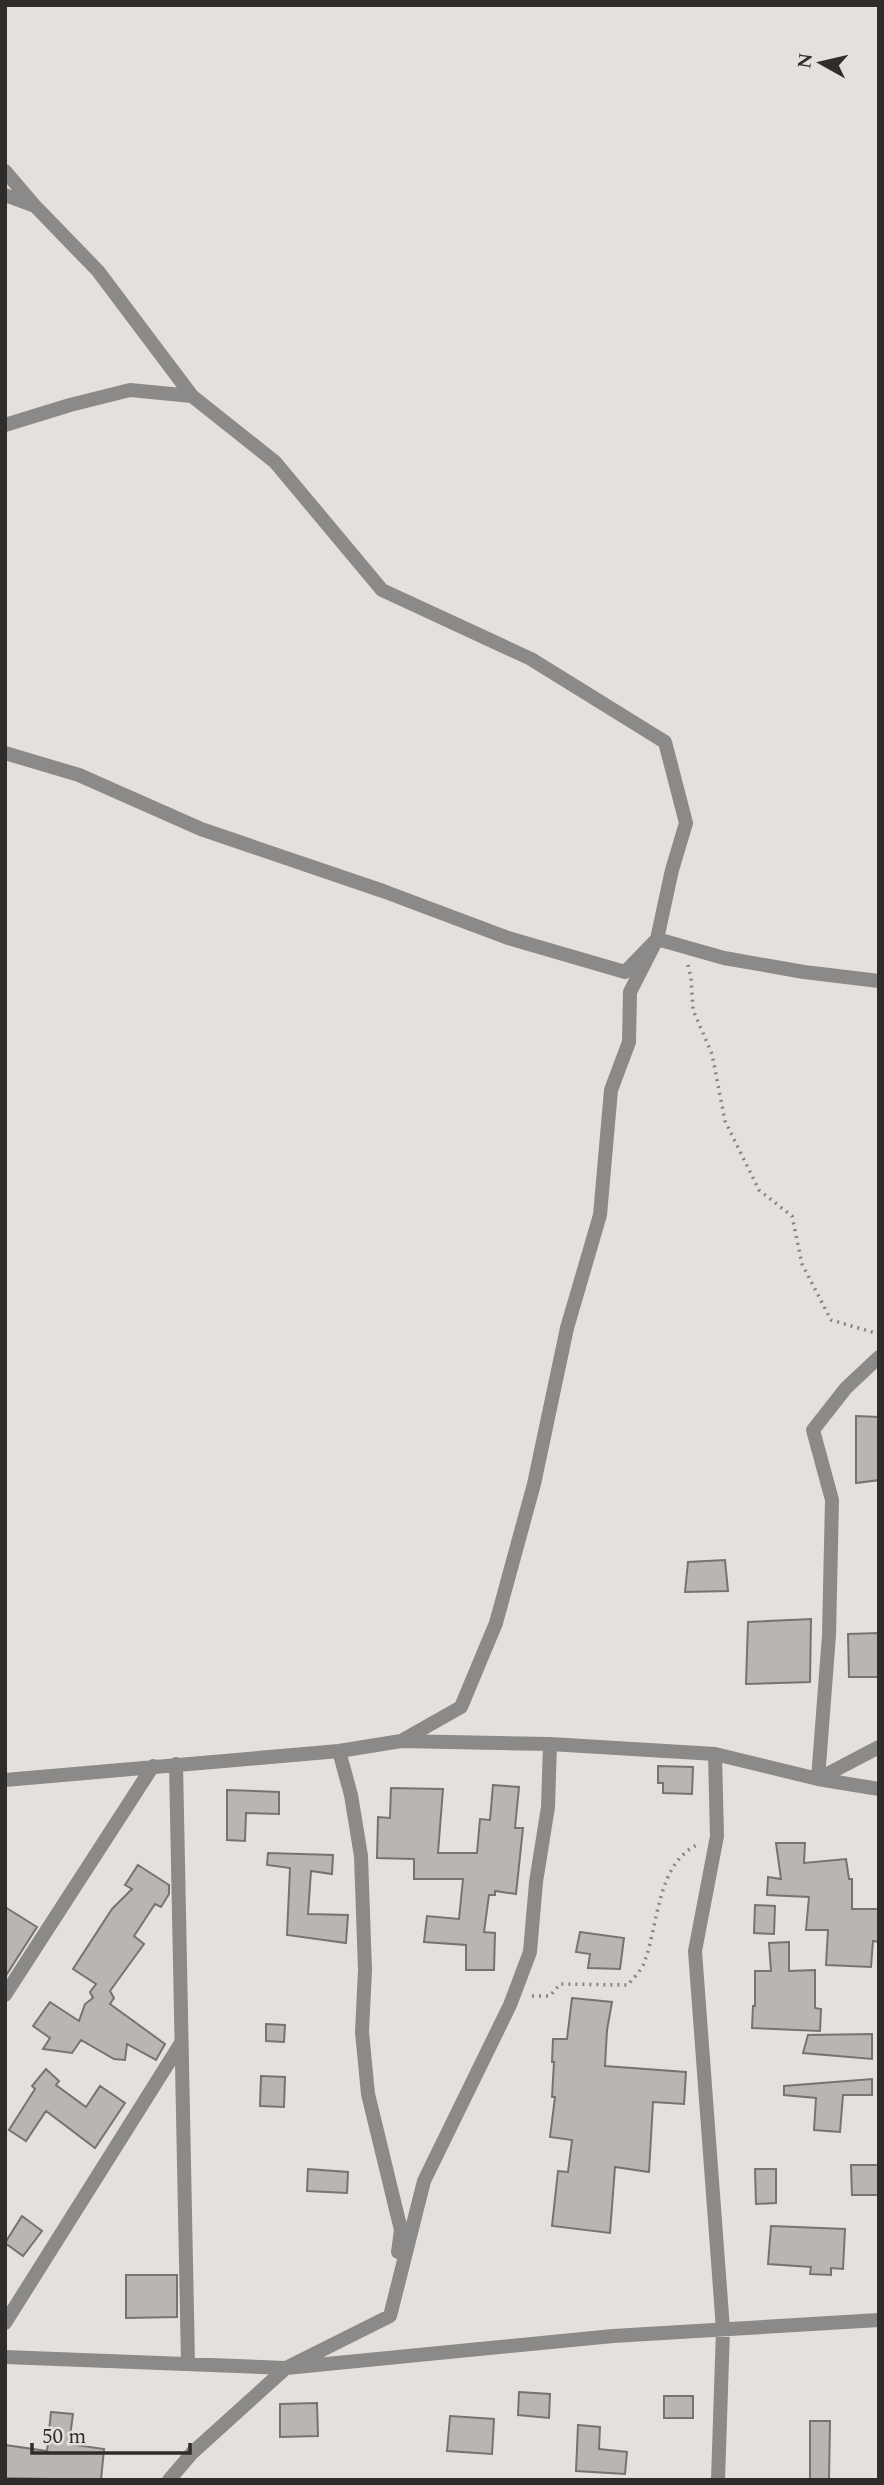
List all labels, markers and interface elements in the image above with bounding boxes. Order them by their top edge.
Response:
north arrow [786,28,856,98]
text: N [790,51,821,71]
scale bar [32,2412,189,2456]
text: 50 m [42,2421,86,2453]

